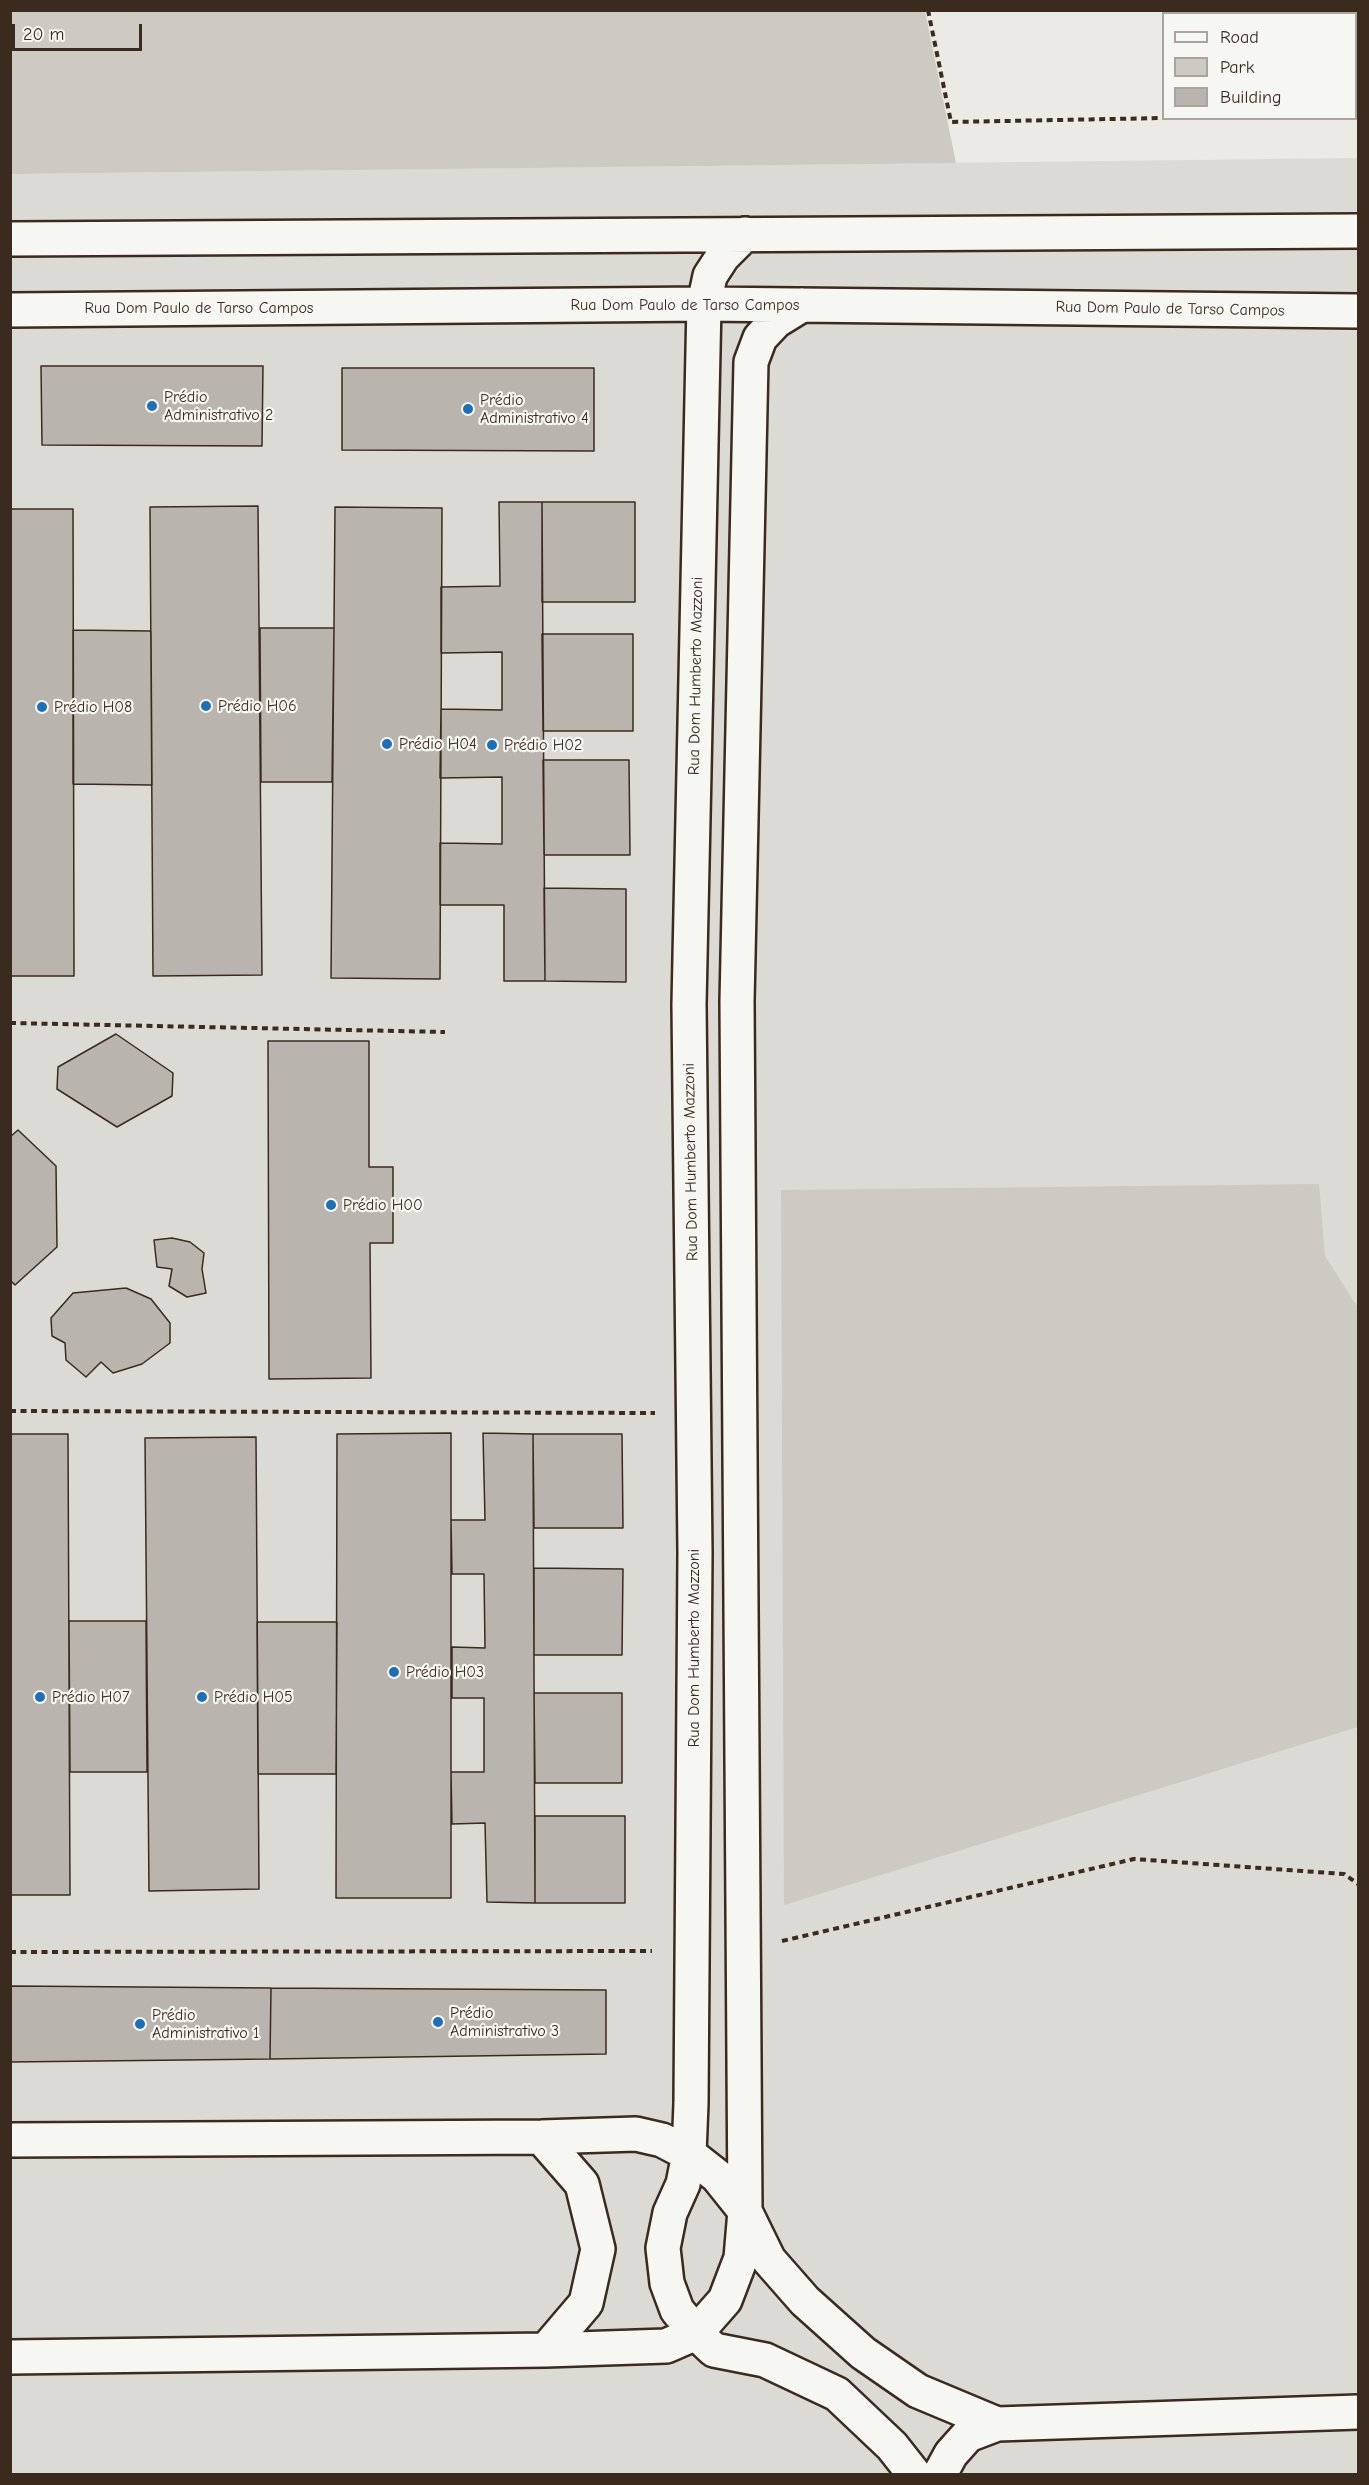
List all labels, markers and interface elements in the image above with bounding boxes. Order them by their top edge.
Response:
scale bar [15,12,146,50]
legend [1162,12,1357,120]
text: 20 m [23,24,64,45]
text: Road [1220,27,1259,48]
text: Park [1220,57,1254,78]
text: Building [1220,87,1282,108]
street label: Rua Dom Paulo de Tarso Campos [571,295,799,315]
street label: Rua Dom Paulo de Tarso Campos [1055,297,1285,321]
street label: Rua Dom Paulo de Tarso Campos [85,298,313,318]
place label: Prédio Administrativo 2 [164,387,273,425]
place label: Prédio Administrativo 4 [480,390,589,428]
marker: Prédio Administrativo 2 [145,399,159,413]
marker: Prédio Administrativo 4 [461,402,475,416]
street label: Rua Dom Humberto Mazzoni [685,577,707,775]
place label: Prédio H06 [218,696,297,716]
place label: Prédio H08 [54,697,132,717]
marker: Prédio H06 [199,699,213,713]
marker: Prédio H08 [35,700,49,714]
place label: Prédio H04 [399,734,477,754]
place label: Prédio H02 [504,735,582,755]
marker: Prédio H04 [380,737,394,751]
marker: Prédio H02 [485,738,499,752]
street label: Rua Dom Humberto Mazzoni [680,1063,702,1261]
place label: Prédio H00 [343,1195,423,1215]
marker: Prédio H00 [324,1198,338,1212]
street label: Rua Dom Humberto Mazzoni [684,1549,704,1747]
place label: Prédio H03 [406,1662,484,1682]
marker: Prédio H03 [387,1665,401,1679]
place label: Prédio H07 [52,1687,130,1707]
place label: Prédio H05 [214,1687,293,1707]
marker: Prédio H07 [33,1690,47,1704]
marker: Prédio H05 [195,1690,209,1704]
place label: Prédio Administrativo 3 [450,2003,559,2041]
place label: Prédio Administrativo 1 [152,2005,259,2043]
marker: Prédio Administrativo 3 [431,2015,445,2029]
marker: Prédio Administrativo 1 [133,2017,147,2031]

